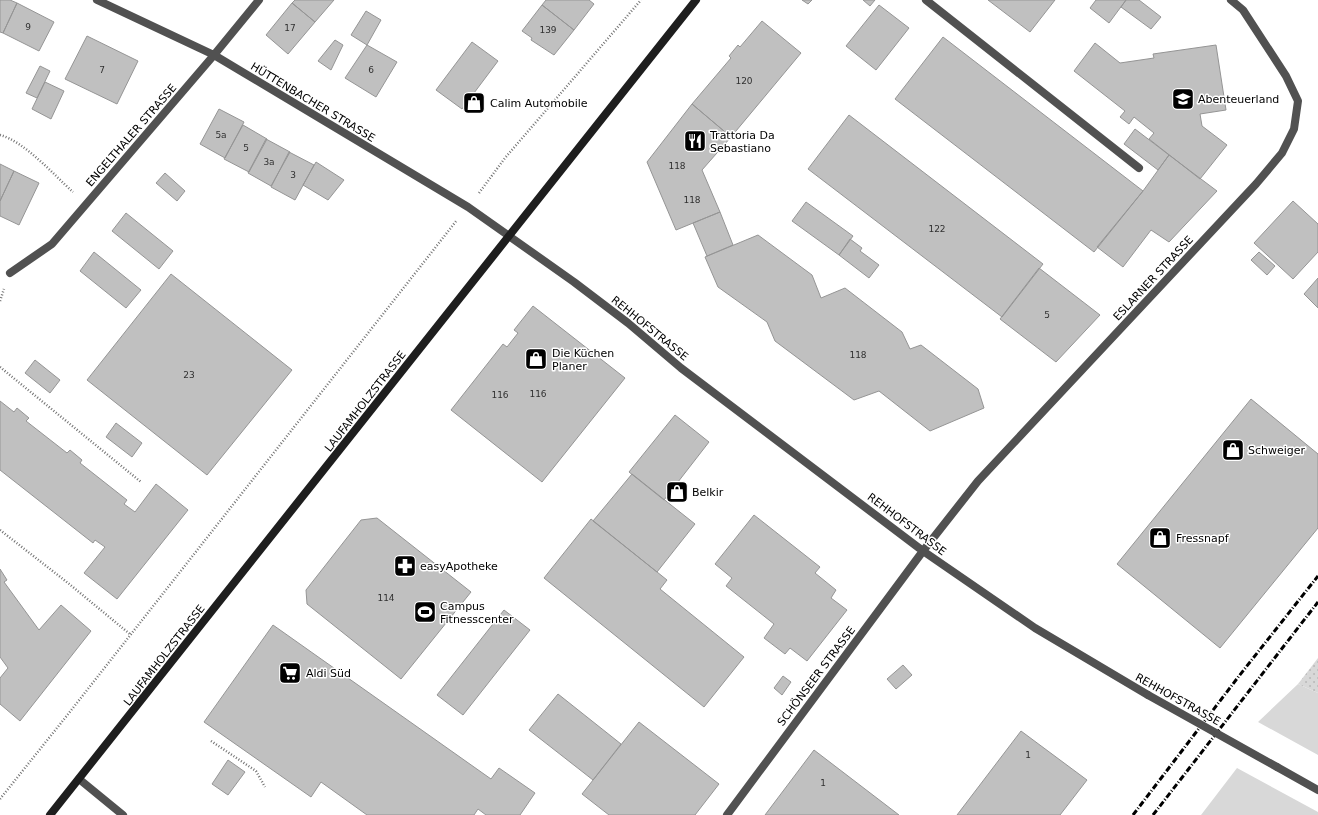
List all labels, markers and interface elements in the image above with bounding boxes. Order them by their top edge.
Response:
house number: 9 [25,22,31,32]
house number: 17 [284,23,296,33]
house number: 139 [539,25,557,35]
street label: HÜTTENBACHER STRASSE [248,60,377,145]
house number: 7 [99,65,105,75]
house number: 6 [368,65,374,75]
house number: 120 [735,76,753,86]
street label: ENGELTHALER STRASSE [83,81,179,189]
school or university icon: Abenteuerland [1170,86,1196,112]
shop icon: Calim Automobile [461,90,487,116]
place label: Abenteuerland [1198,93,1279,106]
place label: Calim Automobile [490,97,588,110]
restaurant icon: Trattoria Da Sebastiano [682,128,708,154]
place label: Trattoria Da Sebastiano [709,129,775,155]
house number: 5a [215,130,227,140]
house number: 5 [243,143,249,153]
house number: 3a [263,157,275,167]
house number: 118 [668,161,686,171]
house number: 3 [290,170,296,180]
house number: 118 [683,195,701,205]
house number: 122 [928,224,946,234]
street label: ESLARNER STRASSE [1111,233,1196,323]
street label: REHHOFSTRASSE [609,293,691,363]
house number: 5 [1044,310,1050,320]
shop icon: Die Küchen Planer [523,346,549,372]
place label: Die Küchen Planer [552,347,614,373]
street label: LAUFAMHOLZSTRASSE [322,348,409,454]
house number: 118 [849,350,867,360]
house number: 23 [183,370,195,380]
house number: 116 [529,389,547,399]
house number: 116 [491,390,509,400]
shop icon: Schweiger [1220,437,1246,463]
place label: Schweiger [1248,444,1306,457]
shop icon: Belkir [664,479,690,505]
place label: Belkir [692,486,724,499]
street label: REHHOFSTRASSE [865,491,949,558]
shop icon: Fressnapf [1147,525,1173,551]
place label: Fressnapf [1176,532,1230,545]
pharmacy icon: easyApotheke [392,553,418,579]
place label: easyApotheke [420,560,498,573]
house number: 114 [377,593,395,603]
sports icon: Campus Fitnesscenter [412,599,438,625]
place label: Campus Fitnesscenter [440,600,514,626]
street label: LAUFAMHOLZSTRASSE [121,602,208,708]
street label: SCHÖNSEER STRASSE [775,624,858,729]
supermarket icon: Aldi Süd [277,660,303,686]
place label: Aldi Süd [306,667,351,680]
street label: REHHOFSTRASSE [1133,671,1223,728]
house number: 1 [1025,750,1031,760]
house number: 1 [820,778,826,788]

